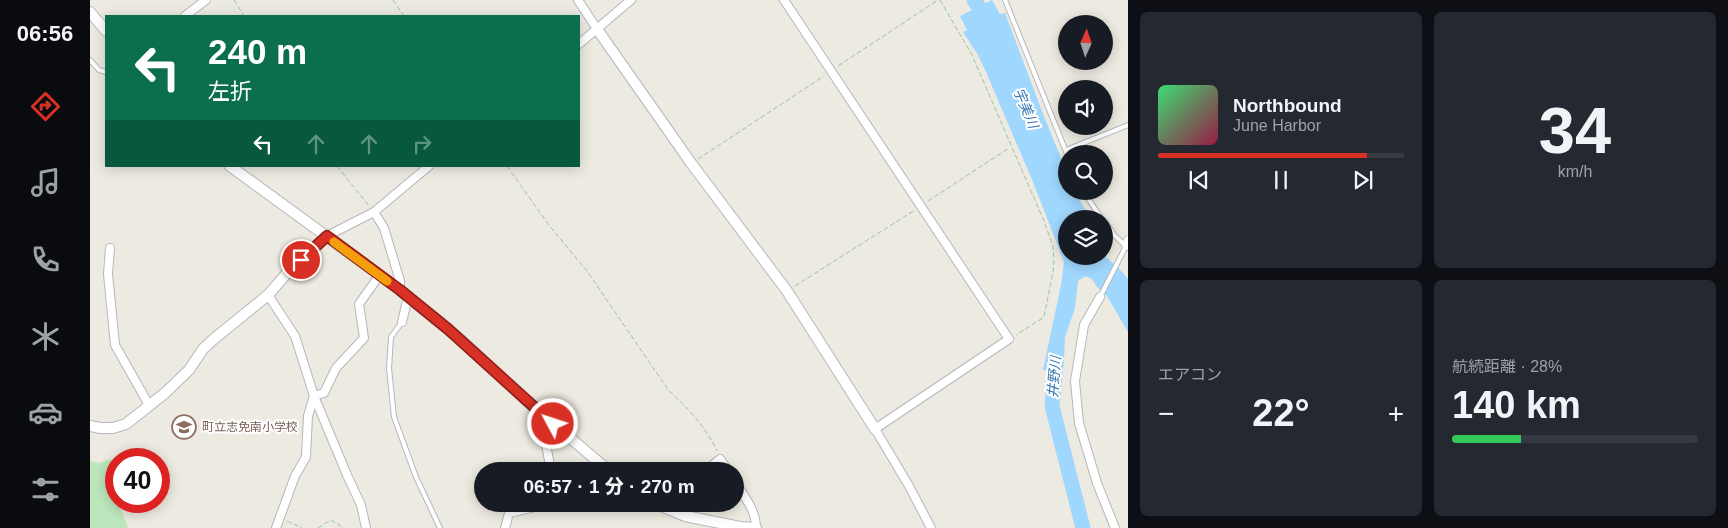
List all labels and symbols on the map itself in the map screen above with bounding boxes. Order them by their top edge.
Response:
north arrow [1058,15,1112,70]
water label: 宇美川 [1010,86,1042,132]
pin [280,239,322,281]
water label: 井野川 [1044,353,1064,399]
position arrow [526,397,578,449]
school or university icon: 町立志免南小学校 [171,414,197,440]
place label: 町立志免南小学校 [202,420,298,434]
speed limit sign: 40 [105,448,170,513]

